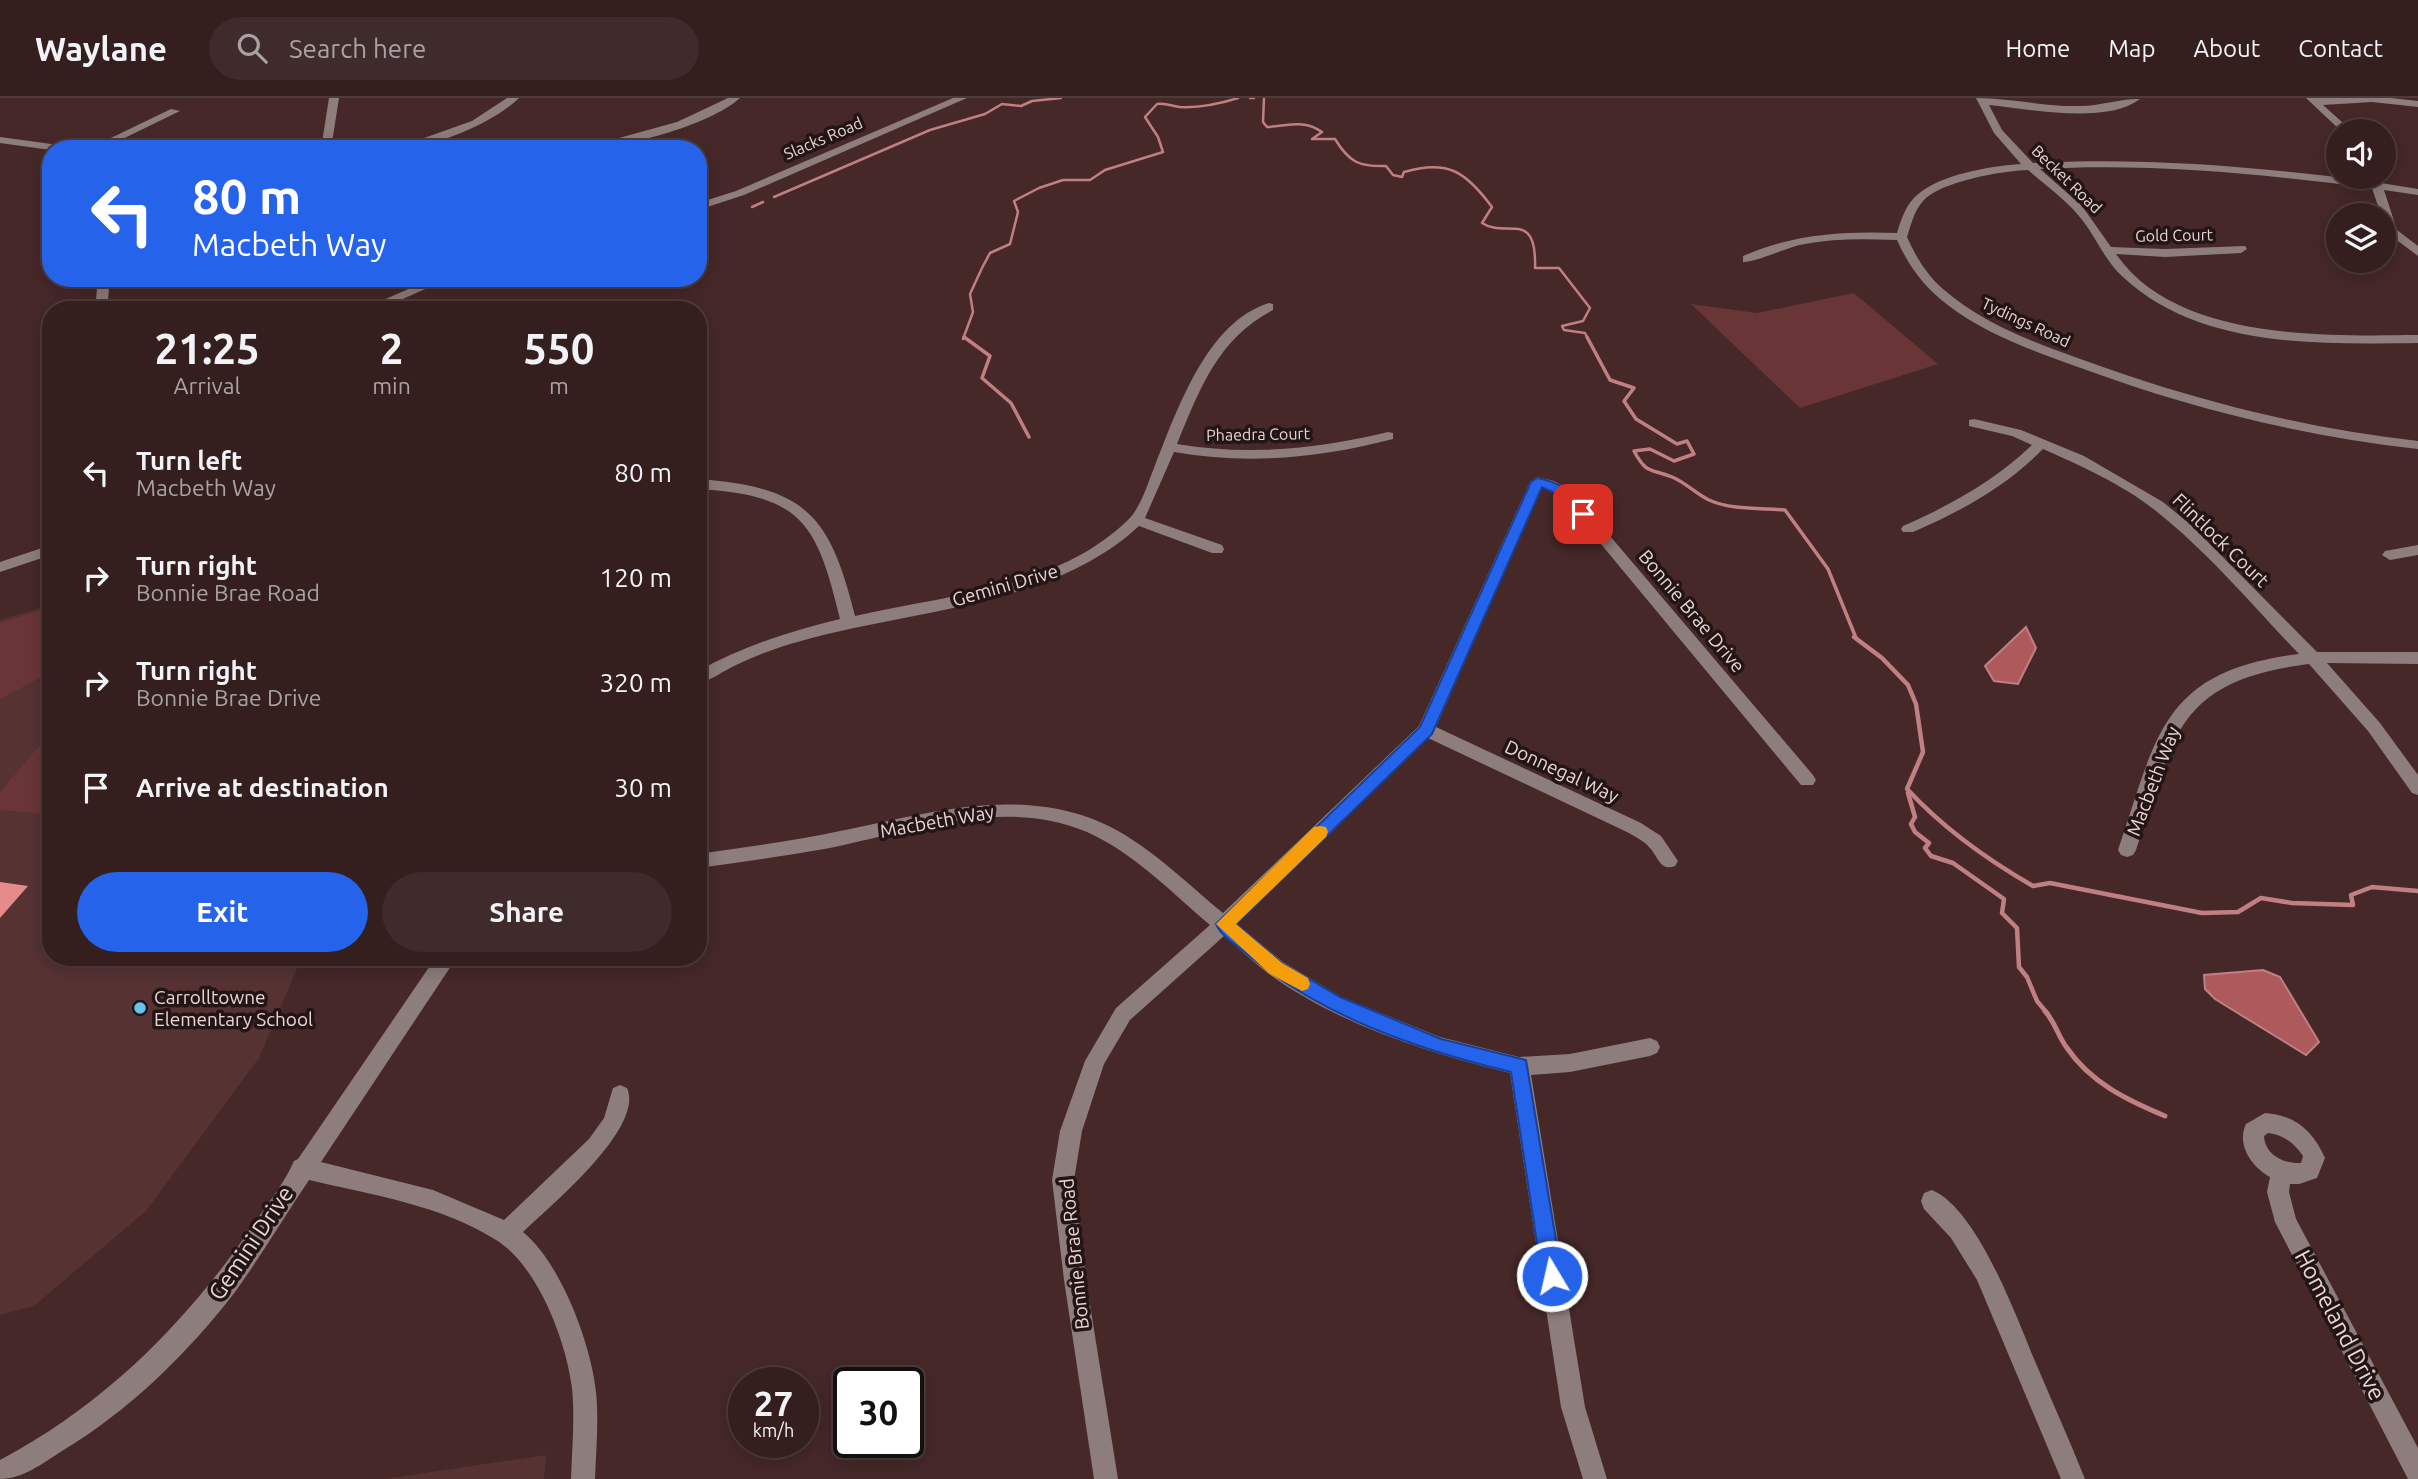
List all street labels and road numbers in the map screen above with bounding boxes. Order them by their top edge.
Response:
street label: Slacks Road [781,113,865,163]
street label: Becket Road [2028,141,2106,217]
street label: Gold Court [2135,225,2214,245]
street label: Tydings Road [1979,294,2073,350]
street label: Phaedra Court [1206,424,1311,444]
street label: Flintlock Court [2168,489,2274,592]
street label: Bonnie Brae Drive [1634,545,1750,677]
street label: Gemini Drive [950,559,1060,611]
street label: Macbeth Way [2122,723,2184,839]
street label: Donnegal Way [1502,735,1622,807]
street label: Macbeth Way [878,800,996,842]
street label: Bonnie Brae Road [1055,1177,1093,1331]
street label: Gemini Drive [203,1181,298,1304]
street label: Homeland Drive [2290,1246,2390,1404]

